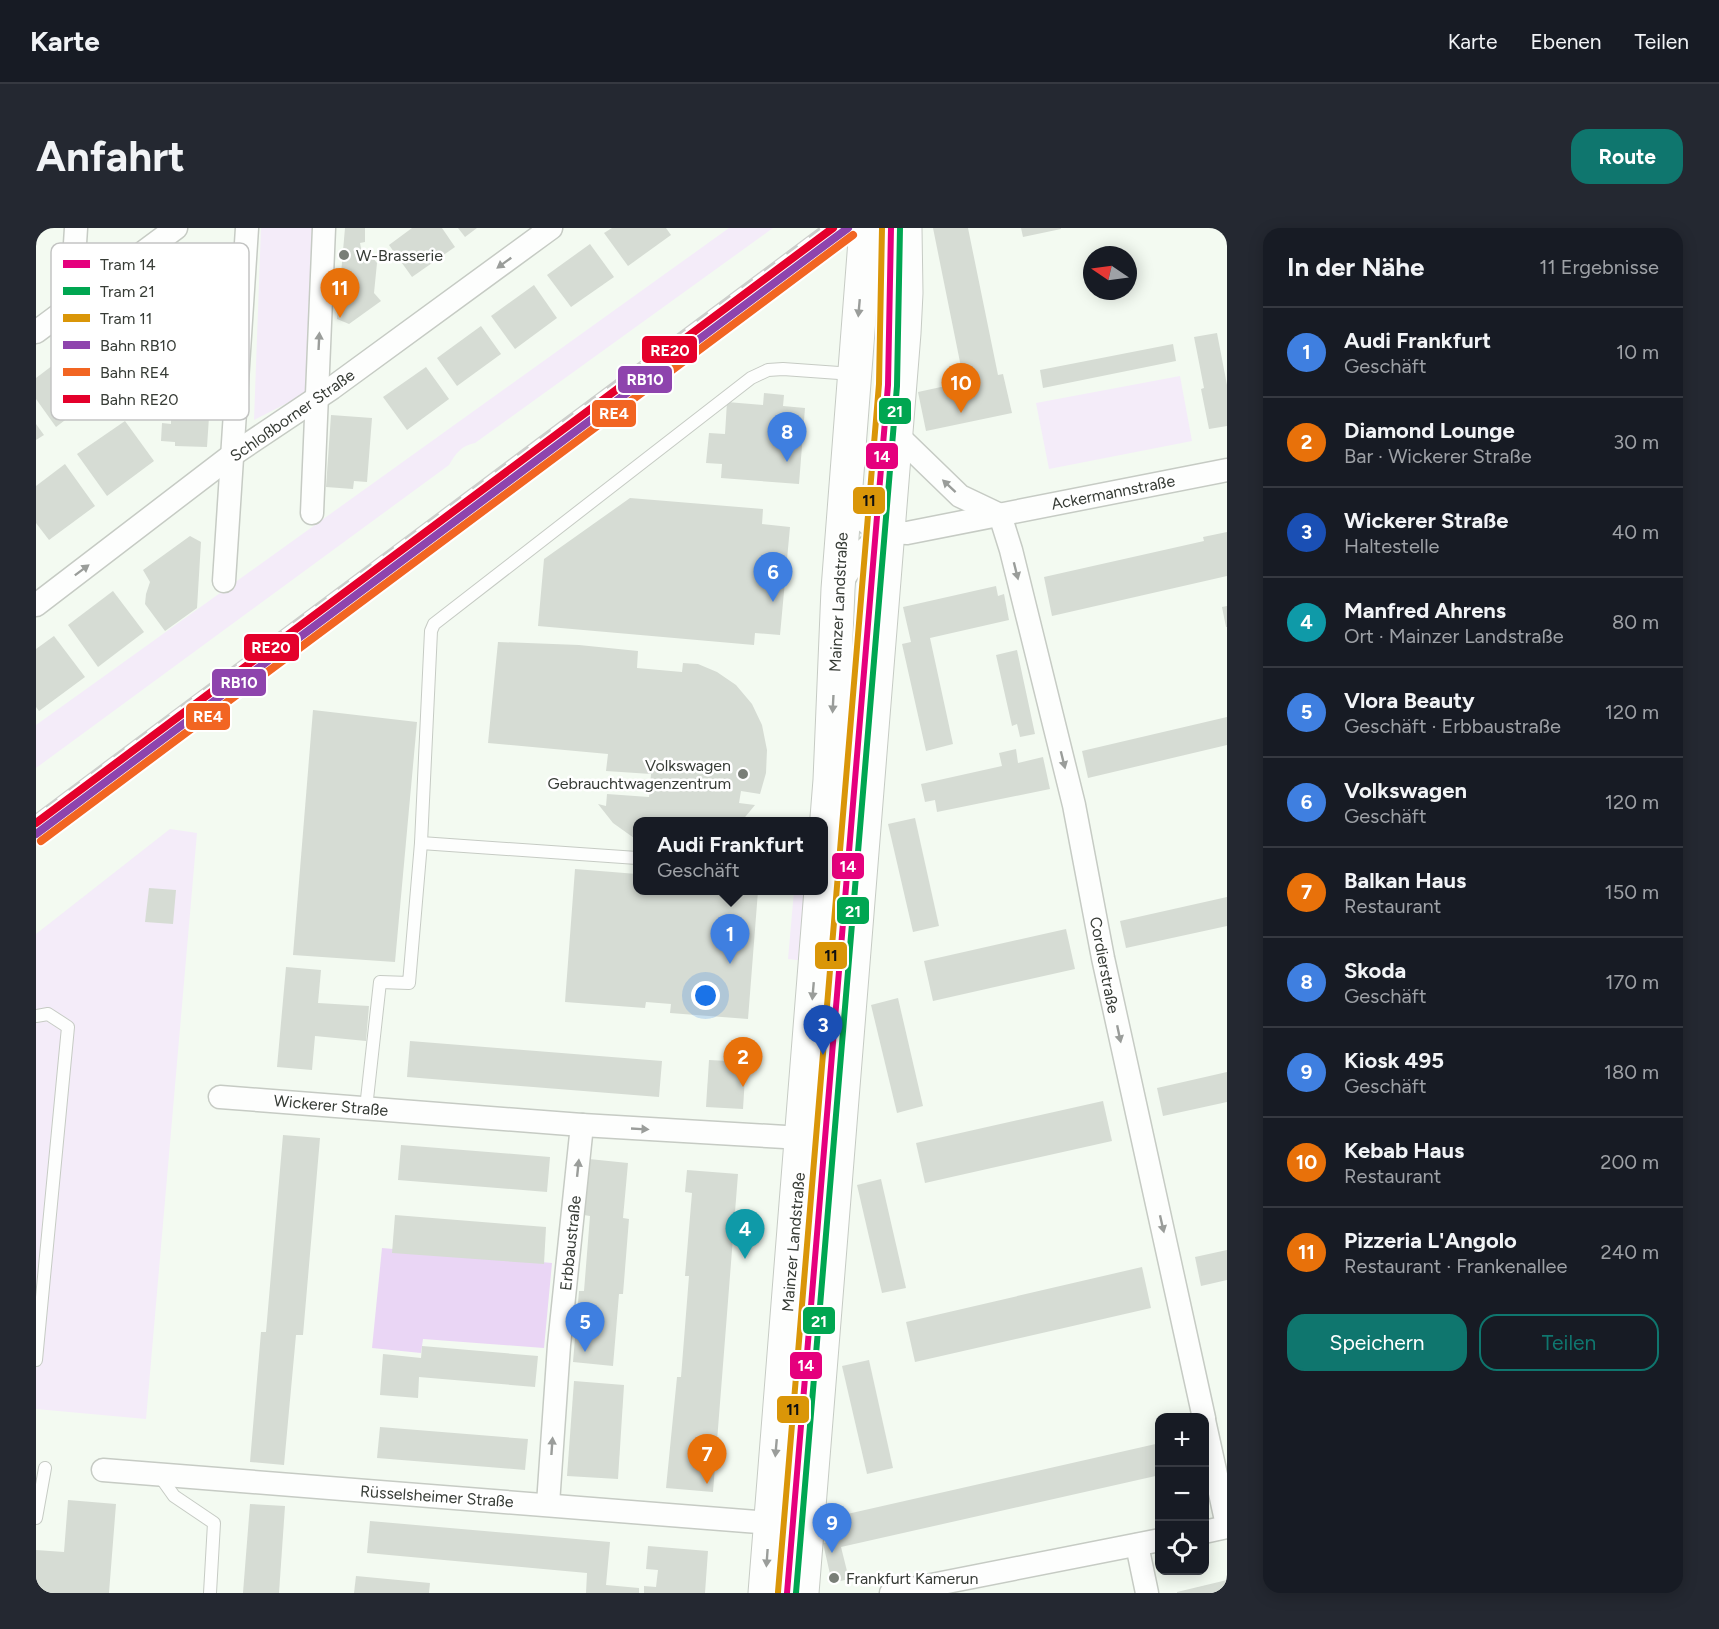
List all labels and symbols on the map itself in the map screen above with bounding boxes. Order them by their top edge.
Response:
legend [51,243,249,420]
place label: W-Brasserie [356,246,443,265]
north arrow [1083,246,1137,300]
marker: W-Brasserie [337,248,351,262]
text: Tram 14 [100,255,156,274]
one-way arrow [497,256,512,268]
pin: 11 [320,268,360,318]
text: Tram 21 [100,282,155,301]
one-way arrow [855,299,864,318]
text: Tram 11 [100,309,152,328]
one-way arrow [314,331,323,350]
line badge: RE20 [641,335,698,364]
text: Bahn RB10 [100,336,176,355]
text: RE20 [650,341,690,360]
text: Bahn RE4 [100,363,169,382]
pin: 10 [942,364,980,413]
street label: Schloßborner Straße [226,365,358,466]
line badge: RB10 [617,365,673,394]
text: RB10 [626,370,664,389]
text: Bahn RE20 [100,390,178,409]
line badge: 21 [878,397,912,425]
line badge: RE4 [591,399,637,428]
text: 21 [887,402,903,421]
text: RE4 [599,404,629,423]
pin: 8 [768,412,807,462]
line badge: 14 [865,442,899,470]
text: 14 [874,447,890,466]
street label: Ackermannstraße [1050,471,1177,514]
one-way arrow [942,479,957,493]
line badge: 11 [852,486,886,515]
text: 11 [862,491,876,510]
street label: Mainzer Landstraße [825,531,852,672]
pin: 6 [754,552,792,602]
one-way arrow [1011,562,1021,580]
one-way arrow [75,564,90,576]
line badge: RE20 [243,633,300,662]
text: RE20 [251,638,291,657]
line badge: RB10 [211,668,267,697]
text: RB10 [220,673,258,692]
one-way arrow [829,695,838,714]
line badge: RE4 [185,702,231,731]
text: RE4 [193,707,223,726]
one-way arrow [1058,751,1068,770]
place label: Volkswagen Gebrauchtwagenzentrum [548,756,731,793]
marker: Volkswagen Gebrauchtwagenzentrum [736,767,750,781]
line badge: 14 [831,852,865,880]
text: 14 [840,857,856,876]
line badge: 21 [836,896,870,925]
text: 21 [845,902,861,921]
pin: 1 [710,914,750,964]
street label: Cordierstraße [1086,915,1123,1015]
line badge: 11 [814,941,848,970]
text: 11 [824,946,838,965]
your location [691,981,720,1010]
one-way arrow [808,981,818,1000]
pin: 3 [804,1006,842,1055]
one-way arrow [1115,1024,1124,1043]
pin: 2 [724,1038,762,1087]
street label: Wickerer Straße [273,1091,389,1120]
one-way arrow [631,1124,650,1133]
one-way arrow [573,1158,583,1177]
street label: Mainzer Landstraße [778,1171,809,1313]
street label: Erbbaustraße [556,1194,585,1292]
pin: 4 [726,1210,764,1259]
one-way arrow [1157,1215,1167,1233]
pin: 5 [566,1302,604,1352]
line badge: 21 [802,1306,836,1335]
text: 21 [811,1312,827,1331]
line badge: 14 [789,1351,823,1380]
text: 14 [798,1356,814,1375]
line badge: 11 [776,1395,810,1424]
text: 11 [786,1400,800,1419]
pin: 7 [688,1434,726,1484]
one-way arrow [547,1436,557,1455]
one-way arrow [771,1438,781,1457]
street label: Rüsselsheimer Straße [360,1482,515,1511]
pin: 9 [812,1504,852,1553]
one-way arrow [763,1548,772,1567]
place label: Frankfurt Kamerun [846,1569,978,1588]
marker: Frankfurt Kamerun [827,1571,841,1585]

